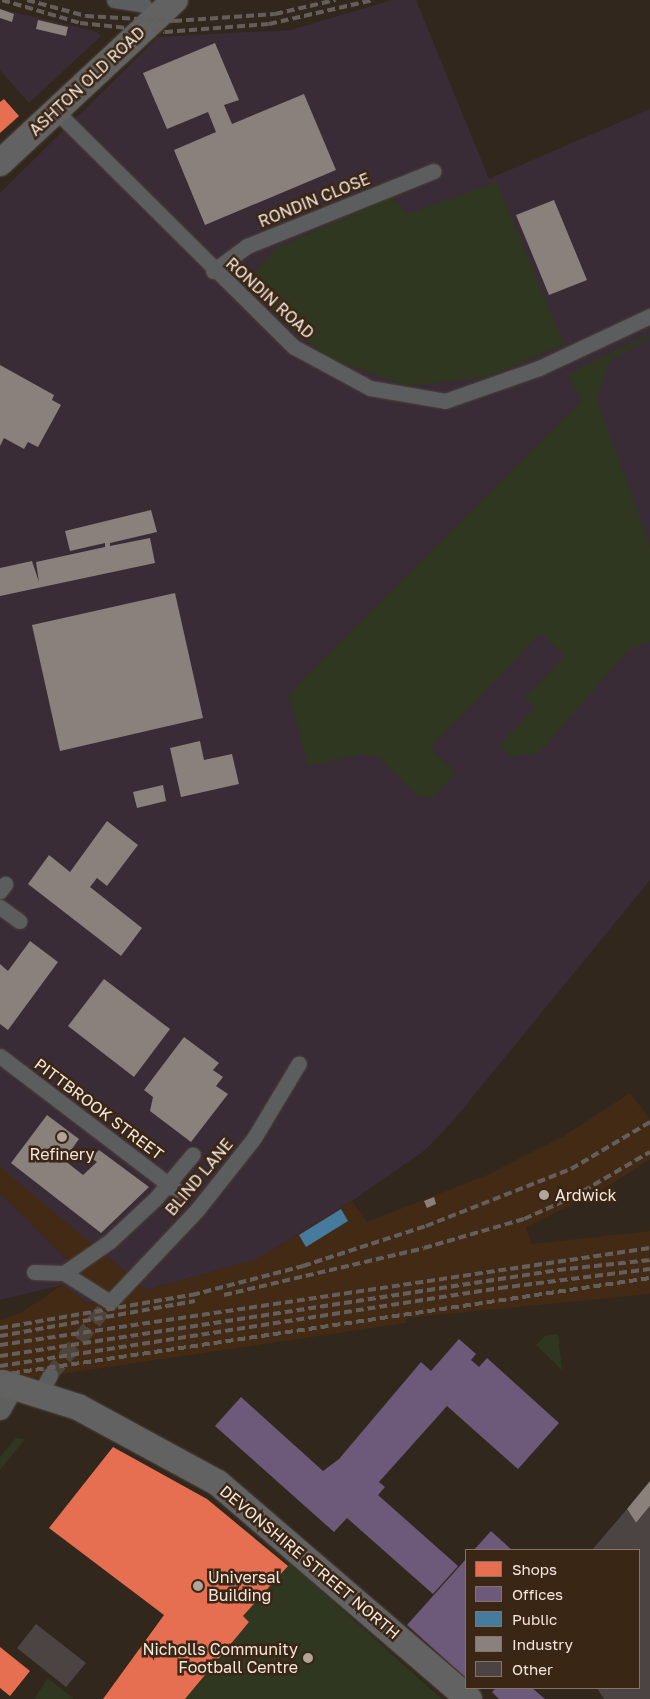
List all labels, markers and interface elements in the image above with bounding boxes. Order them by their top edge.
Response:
street label: ASHTON OLD ROAD [25,22,149,140]
street label: RONDIN CLOSE [255,169,373,231]
street label: RONDIN ROAD [222,254,318,342]
street label: PITTBROOK STREET [31,1054,167,1164]
marker: Refinery [56,1131,68,1143]
street label: BLIND LANE [161,1135,237,1219]
place label: Refinery [30,1144,94,1164]
place label: Ardwick [555,1185,617,1205]
marker: Ardwick [537,1188,551,1202]
street label: DEVONSHIRE STREET NORTH [216,1481,404,1643]
legend [465,1549,640,1689]
text: Shops [512,1560,557,1578]
place label: Universal Building [208,1567,281,1605]
marker: Universal Building [192,1580,204,1592]
text: Offices [512,1585,563,1603]
text: Public [512,1610,557,1628]
text: Industry [512,1635,573,1653]
place label: Nicholls Community Football Centre [142,1639,298,1677]
marker: Nicholls Community Football Centre [302,1652,314,1664]
text: Other [512,1660,553,1678]

